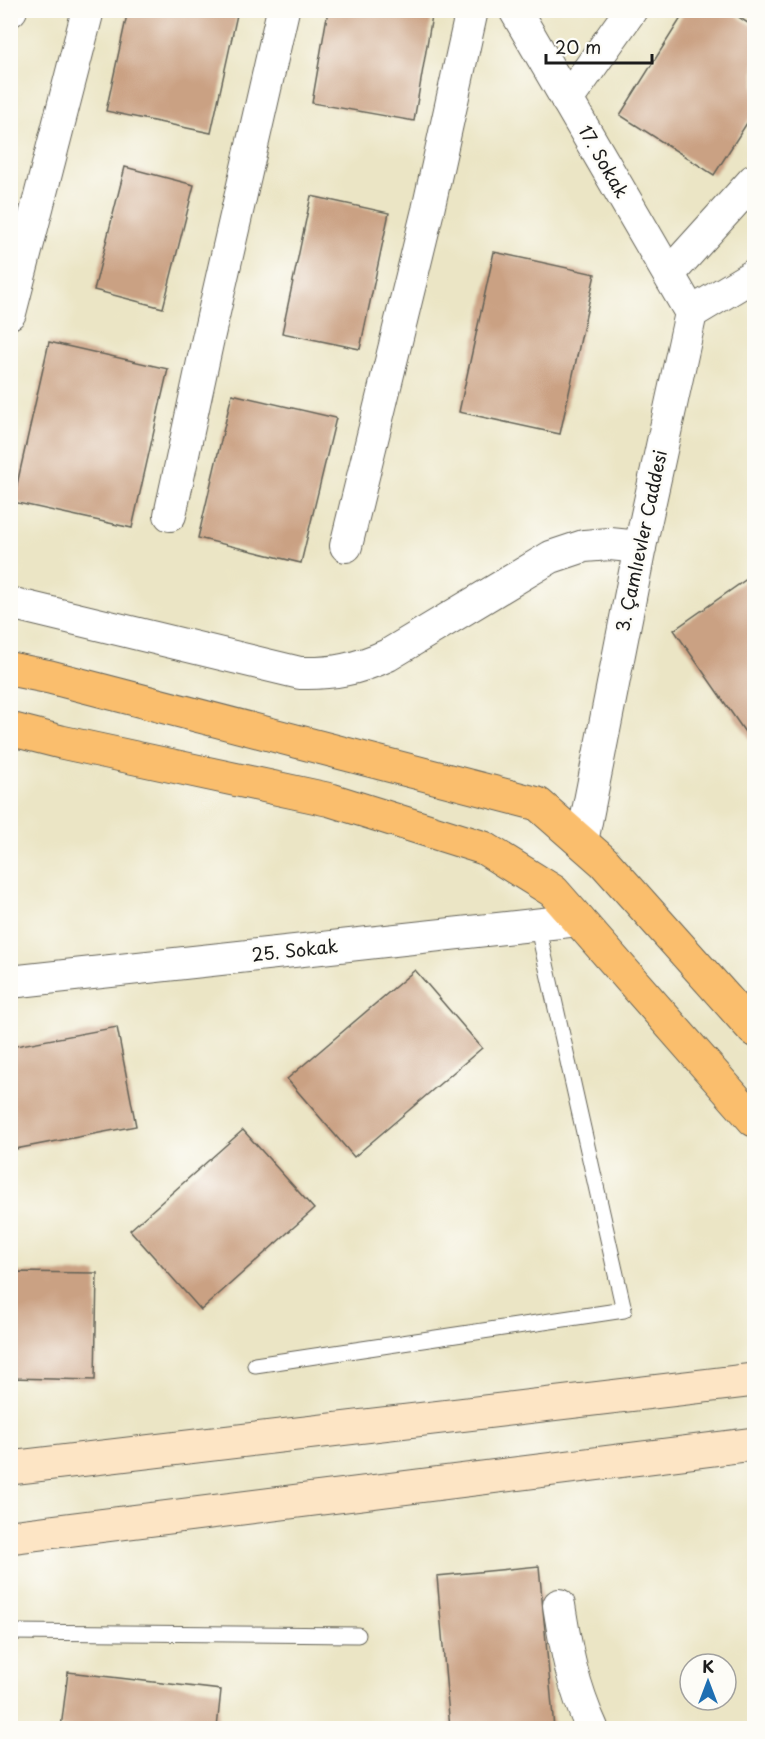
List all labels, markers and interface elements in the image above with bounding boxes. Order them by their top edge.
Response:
scale bar [546,27,652,65]
text: 20 m [555,33,601,60]
street label: 17. Sokak [573,120,636,203]
street label: 3. Çamlıevler Caddesi [608,447,673,634]
street label: 25. Sokak [250,932,339,967]
north arrow [678,1652,738,1712]
text: K [702,1654,714,1678]

